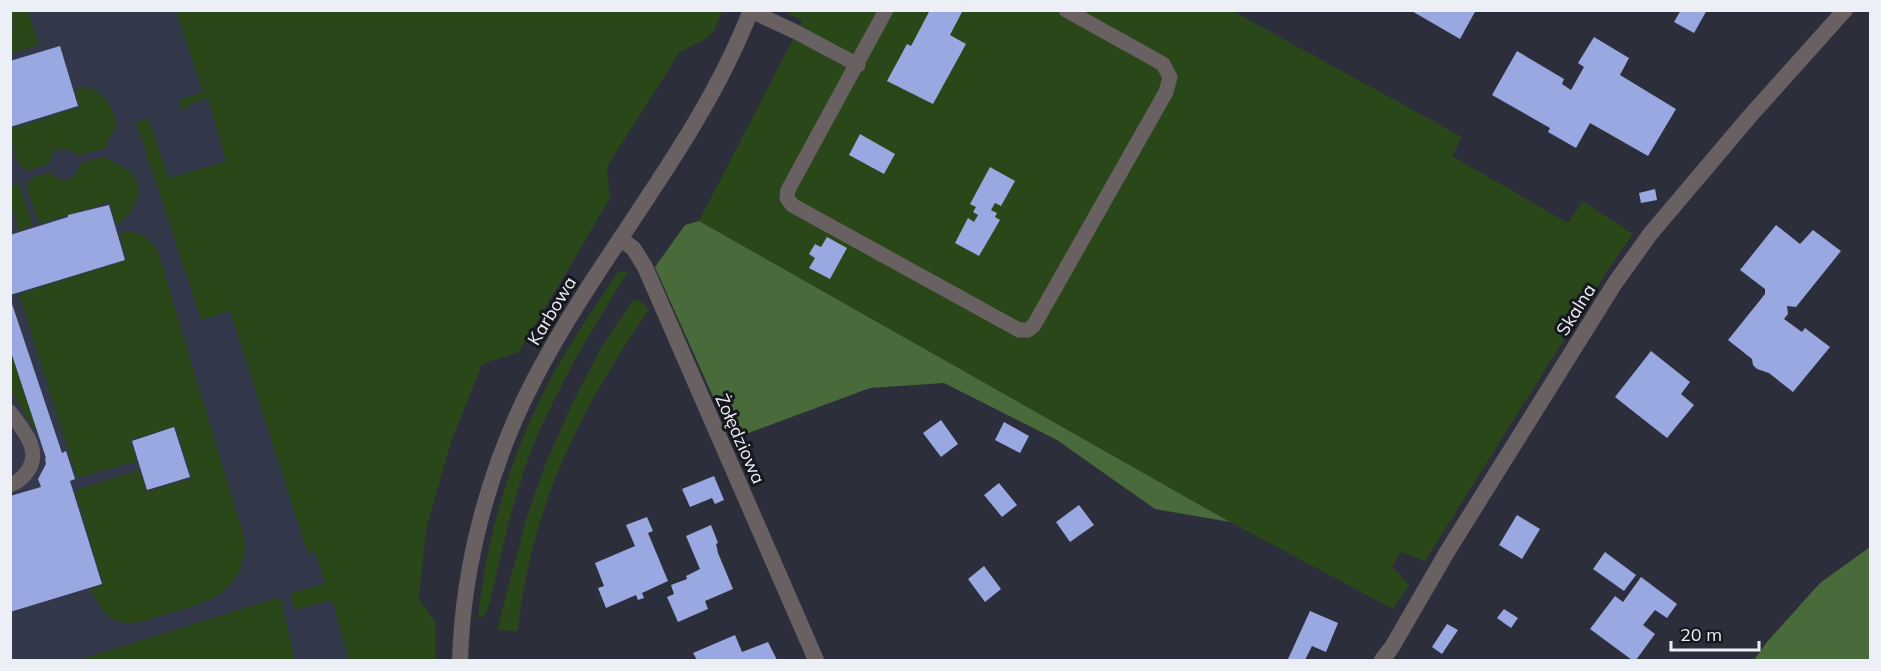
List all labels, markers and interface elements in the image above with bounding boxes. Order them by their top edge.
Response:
street label: Karbowa [522,272,581,349]
street label: Skalna [1551,280,1600,340]
street label: Żołędziowa [710,390,770,487]
scale bar [1671,614,1760,652]
text: 20 m [1680,623,1722,646]

